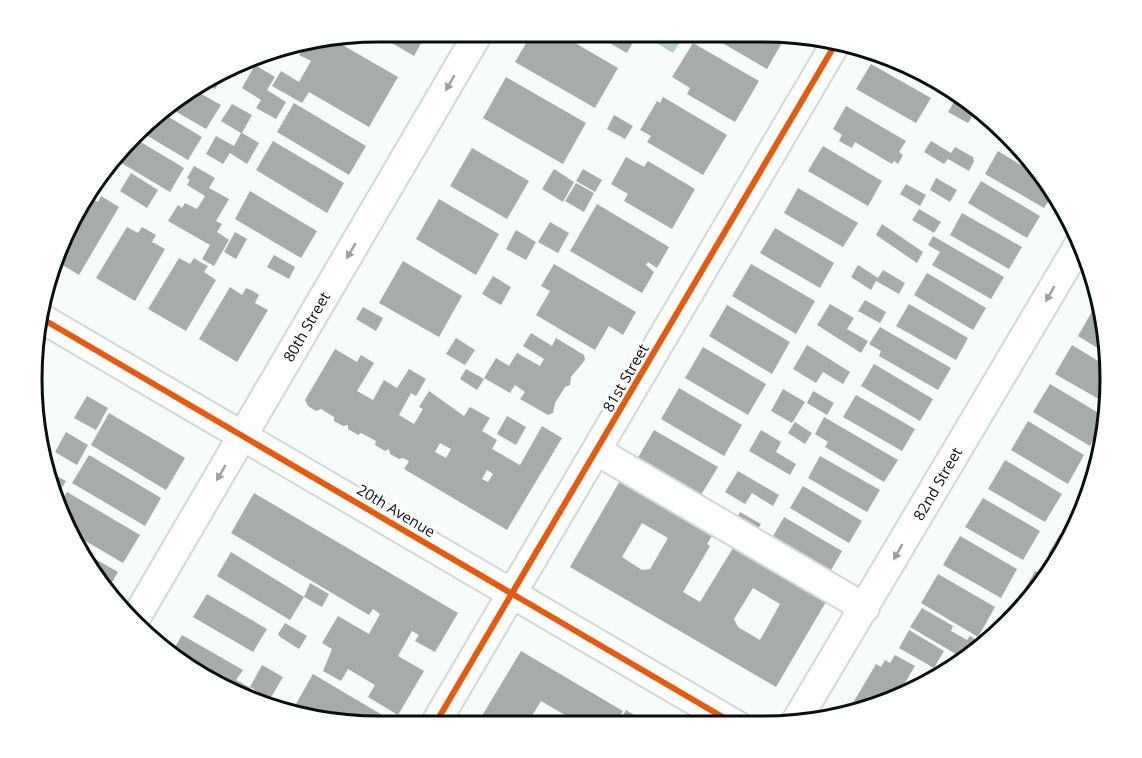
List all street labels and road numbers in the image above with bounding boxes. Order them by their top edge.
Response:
street label: 80th Street [278,288,334,365]
street label: 81st Street [598,340,653,415]
street label: 82nd Street [908,443,966,524]
street label: 20th Avenue [354,479,439,541]

